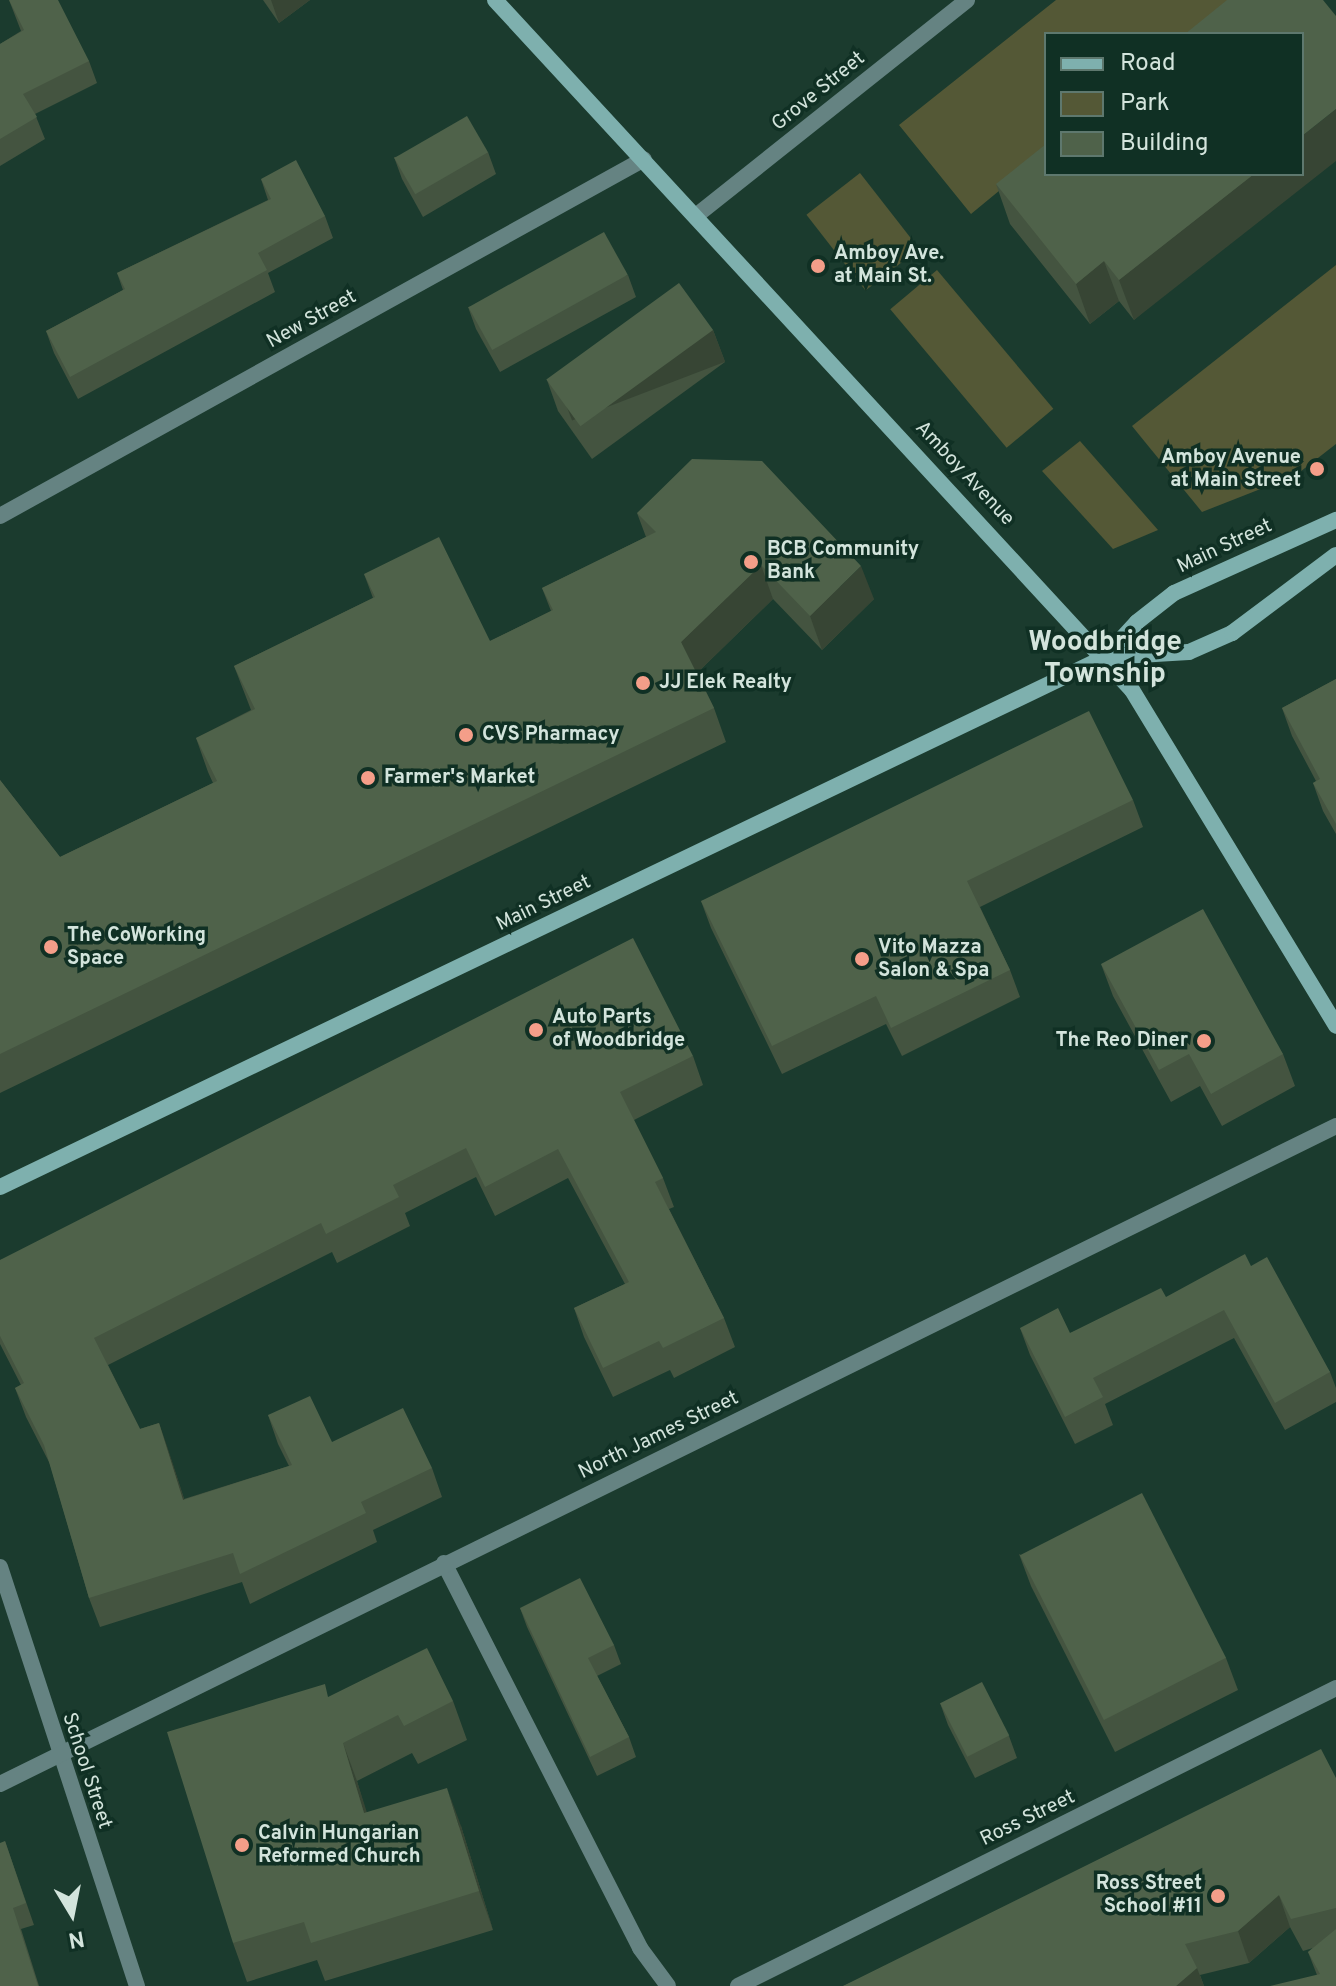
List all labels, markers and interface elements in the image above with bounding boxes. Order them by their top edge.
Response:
legend [1044,32,1304,176]
street label: Grove Street [768,47,870,137]
text: Road [1120,49,1176,79]
text: Park [1120,89,1170,119]
text: Building [1120,129,1209,159]
place label: Amboy Ave. at Main St. [834,242,945,289]
marker: Amboy Ave. at Main St. [809,257,827,275]
street label: New Street [263,286,361,354]
street label: Amboy Avenue [909,416,1019,532]
place label: Amboy Avenue at Main Street [1160,446,1301,493]
marker: Amboy Avenue at Main Street [1308,460,1326,478]
street label: Main Street [1174,515,1276,579]
place label: BCB Community Bank [767,538,919,585]
marker: BCB Community Bank [742,553,760,571]
district label: Woodbridge Township [1028,626,1182,692]
place label: JJ Elek Realty [659,671,792,695]
marker: JJ Elek Realty [634,674,652,692]
place label: CVS Pharmacy [482,723,620,747]
marker: CVS Pharmacy [457,726,475,744]
place label: Farmer's Market [384,766,535,790]
marker: Farmer's Market [359,769,377,787]
street label: Main Street [493,871,595,937]
place label: The CoWorking Space [67,924,206,971]
place label: Vito Mazza Salon & Spa [878,936,989,983]
marker: The CoWorking Space [42,938,60,956]
marker: Vito Mazza Salon & Spa [853,950,871,968]
place label: Auto Parts of Woodbridge [552,1006,685,1053]
marker: Auto Parts of Woodbridge [527,1021,545,1039]
place label: The Reo Diner [1056,1029,1188,1053]
marker: The Reo Diner [1195,1032,1213,1050]
street label: North James Street [575,1387,743,1485]
street label: School Street [56,1710,116,1832]
street label: Ross Street [977,1786,1079,1852]
place label: Calvin Hungarian Reformed Church [258,1822,421,1869]
marker: Calvin Hungarian Reformed Church [233,1836,251,1854]
place label: Ross Street School #11 [1096,1872,1202,1919]
north arrow [32,1874,112,1954]
marker: Ross Street School #11 [1209,1887,1227,1905]
text: N [66,1923,86,1953]

